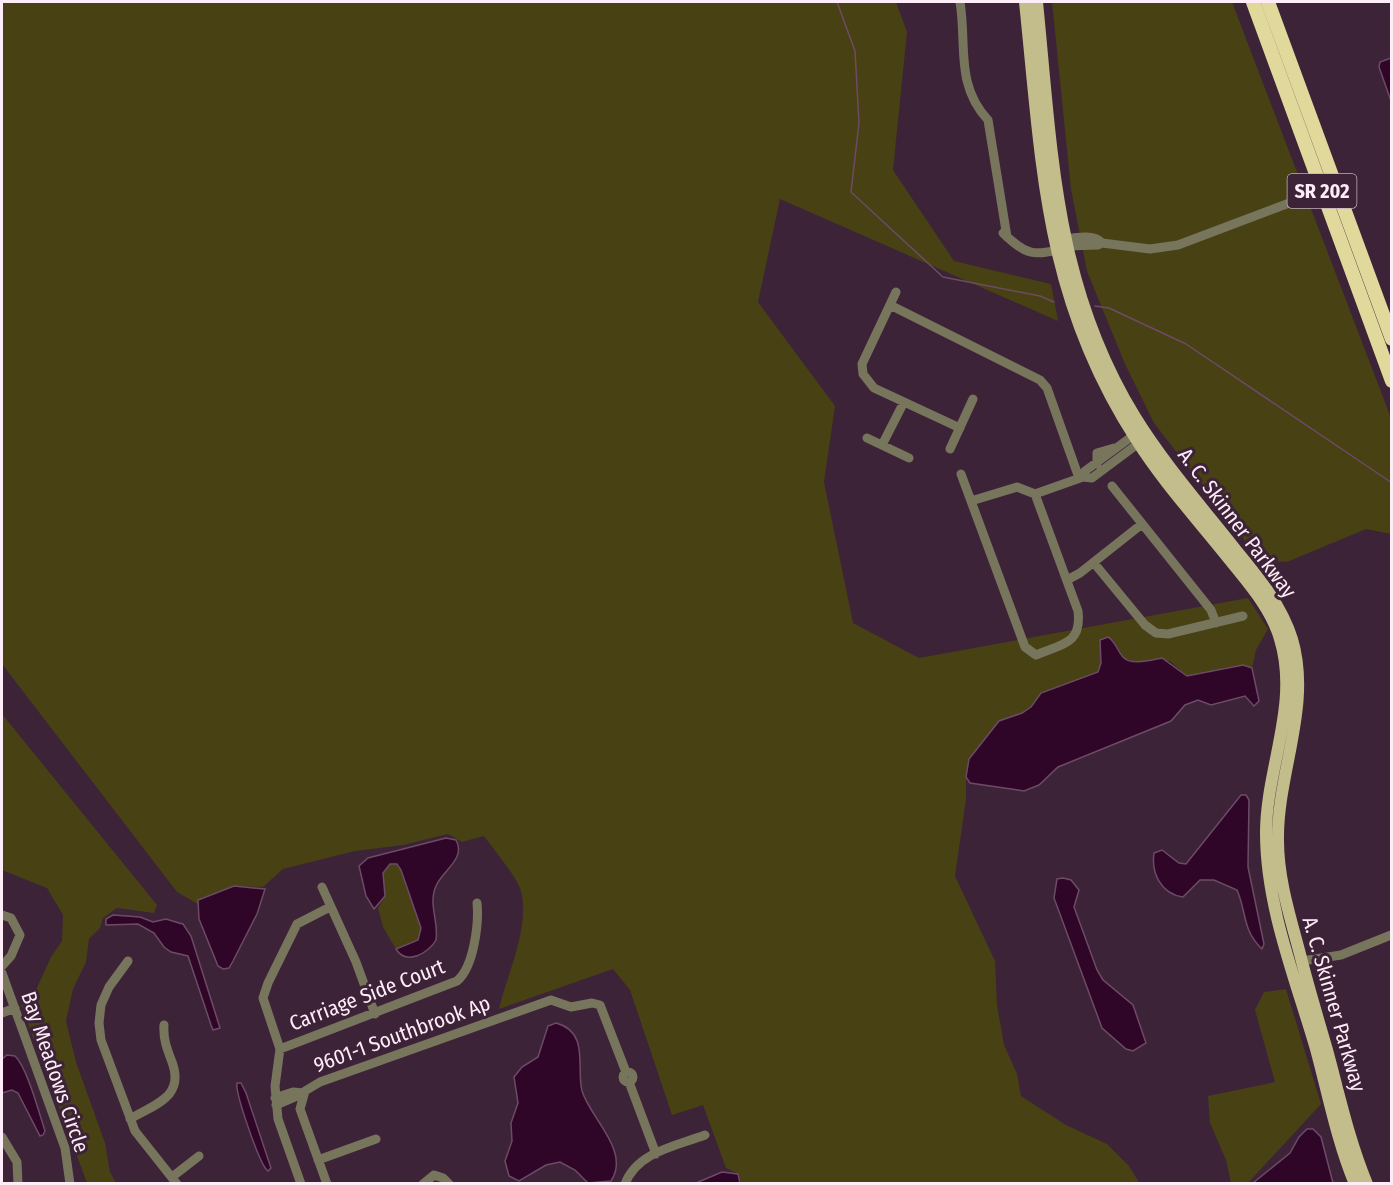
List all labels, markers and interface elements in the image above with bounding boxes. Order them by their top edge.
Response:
road number: SR 202 [1288,174,1356,208]
street label: A. C. Skinner Parkway [1172,443,1302,604]
street label: A. C. Skinner Parkway [1297,913,1372,1095]
street label: Carriage Side Court [286,953,449,1037]
street label: Bay Meadows Circle [15,988,95,1156]
street label: 9601-1 Southbrook Ap [310,990,494,1078]

